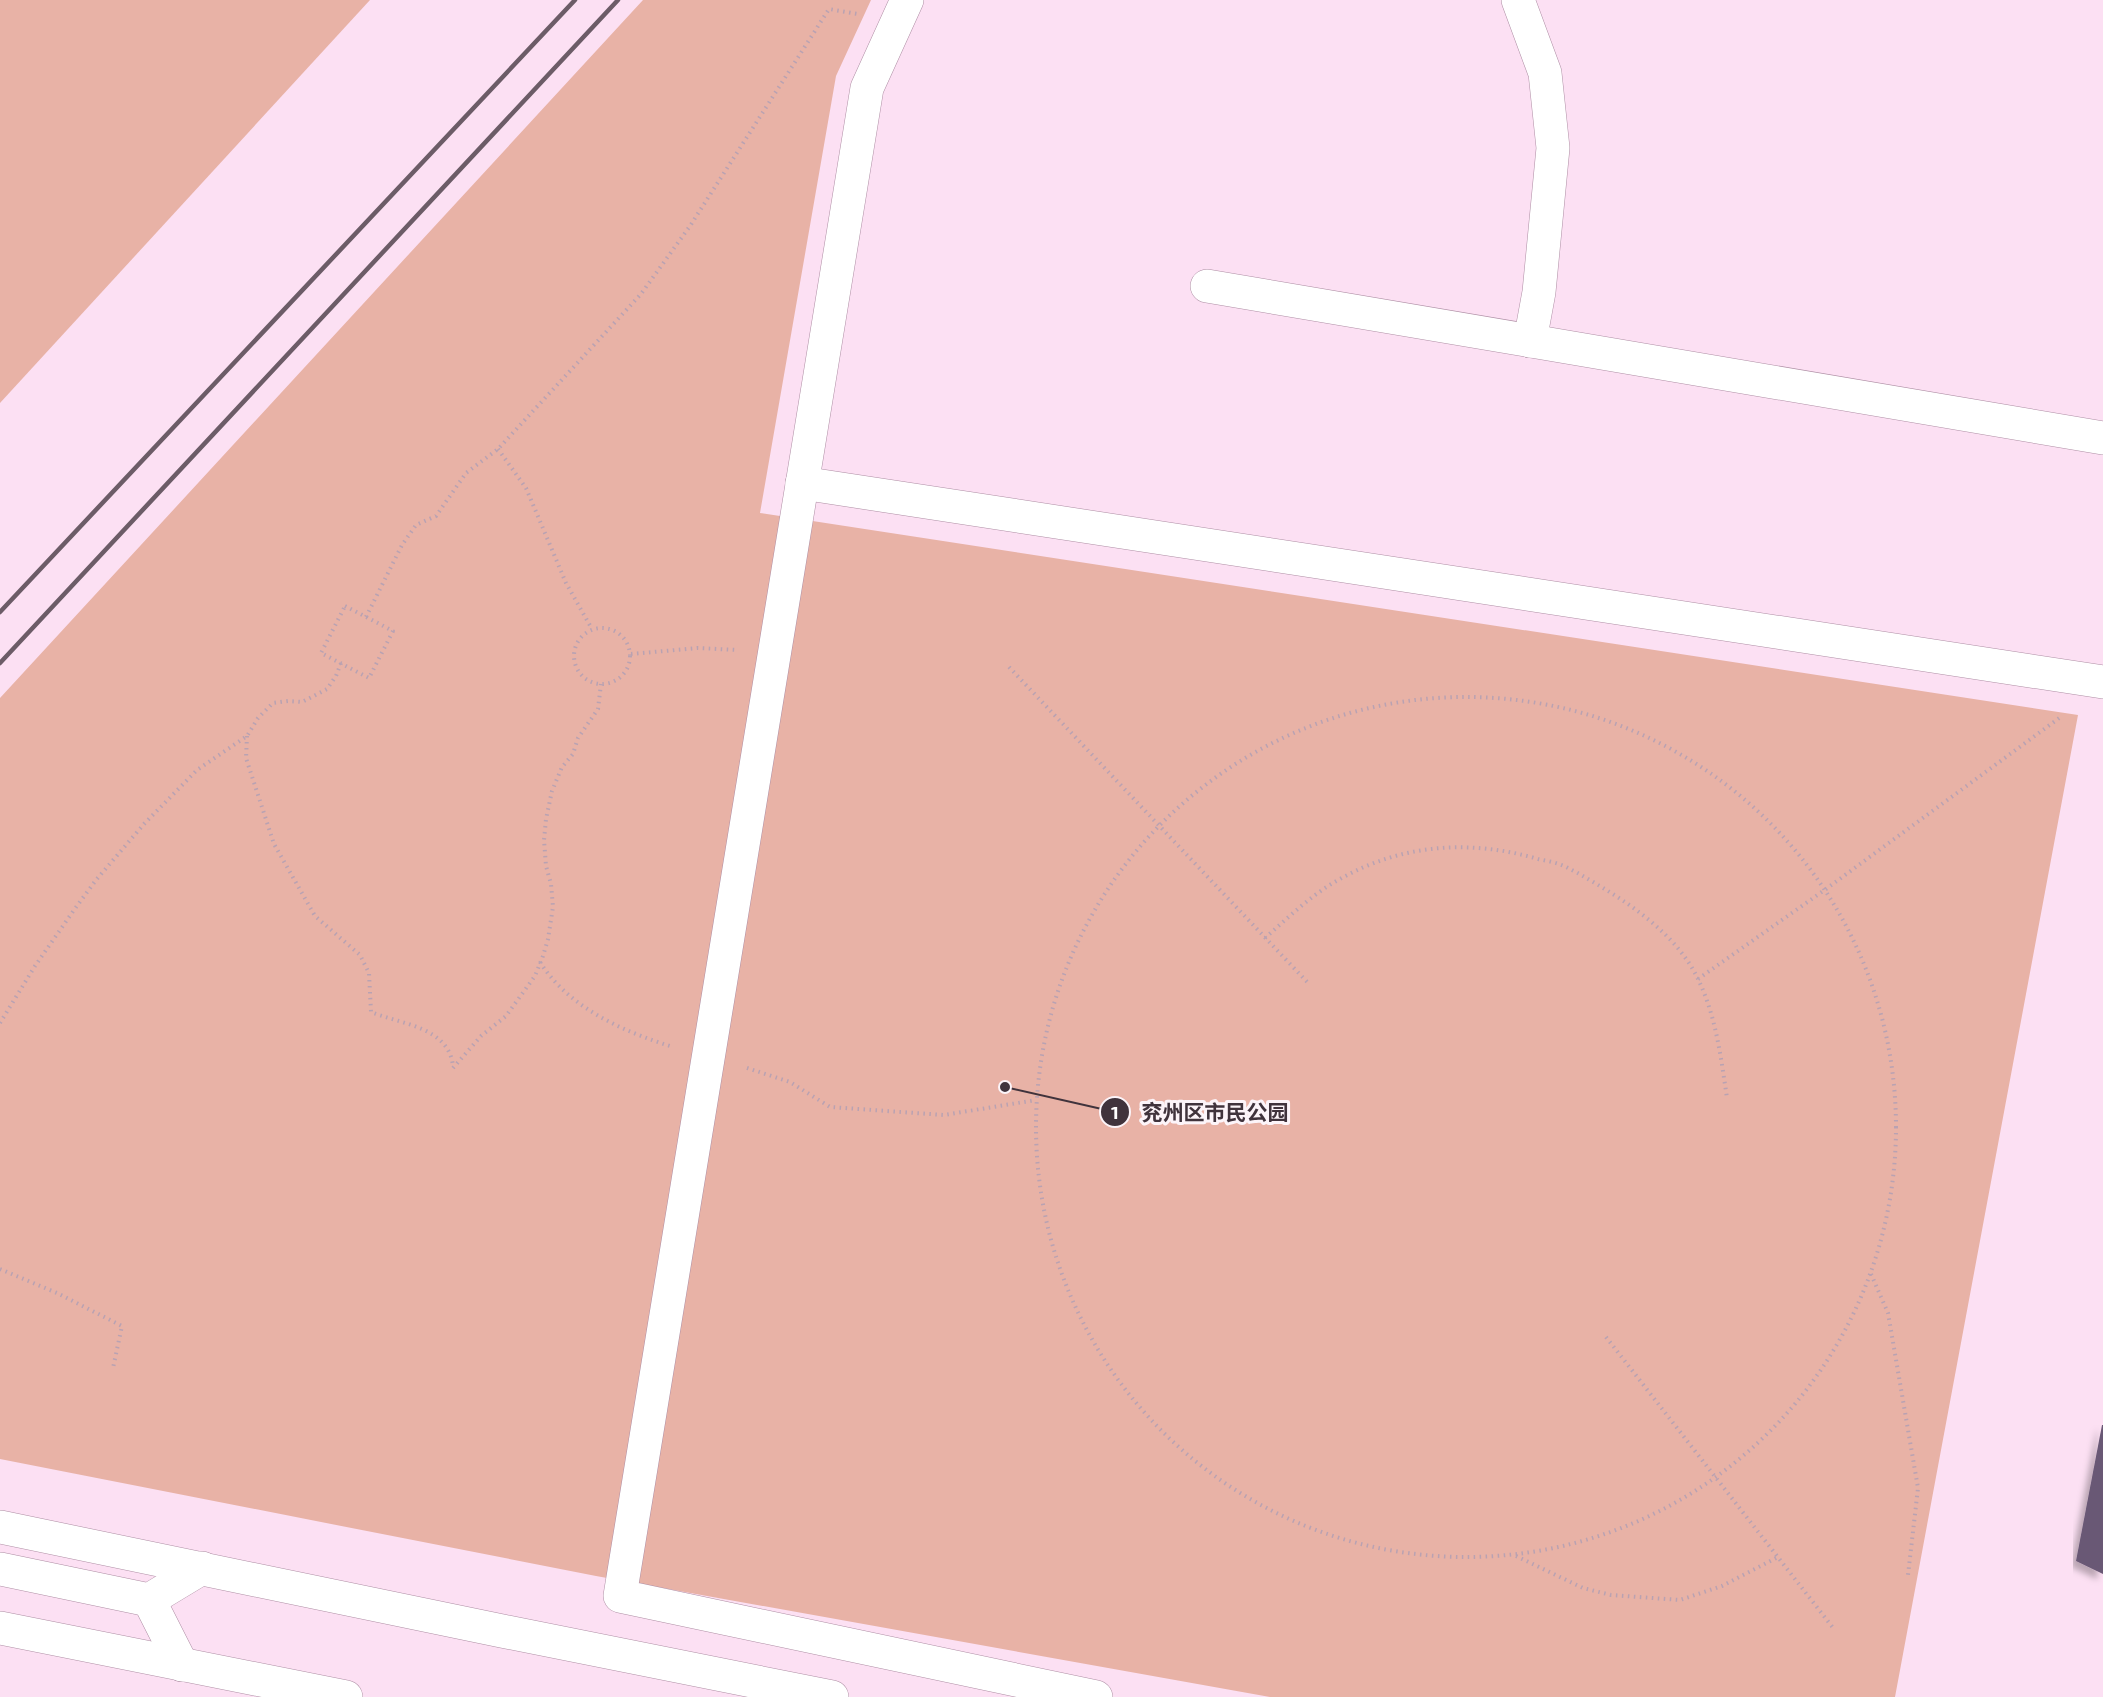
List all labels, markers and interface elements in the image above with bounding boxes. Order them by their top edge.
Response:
callout: 兖州区市民公园 [1100,1093,1301,1132]
text: 兖州区市民公园 [1142,1099,1289,1124]
text: 1 [1111,1101,1119,1123]

